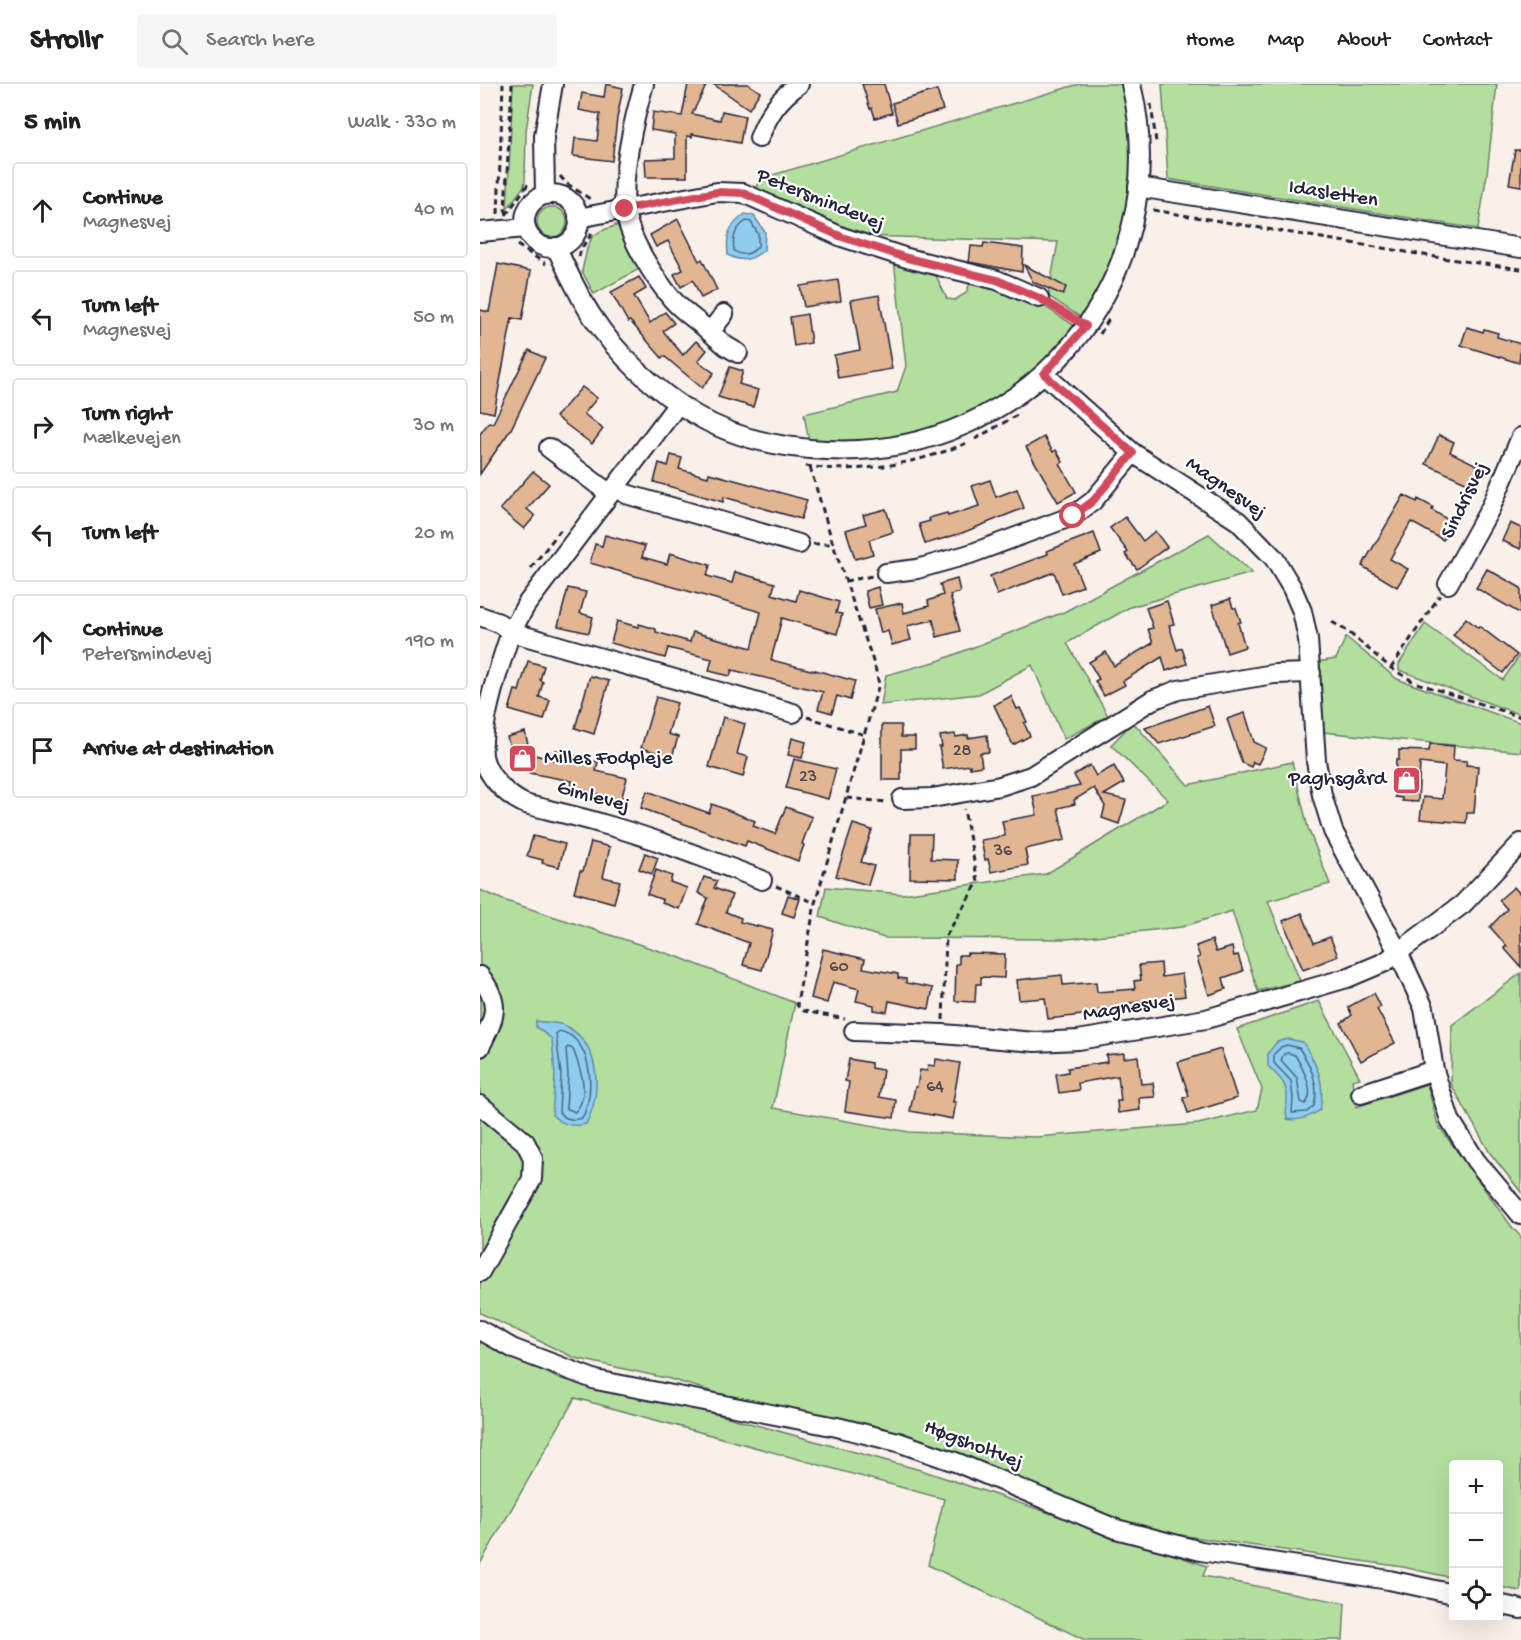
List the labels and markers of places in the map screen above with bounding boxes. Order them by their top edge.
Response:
shop icon: Milles Fodpleje [507,743,539,775]
place label: Milles Fodpleje [544,747,674,772]
shop icon: Paghsgård [1391,764,1423,796]
place label: Paghsgård [1287,768,1388,793]

